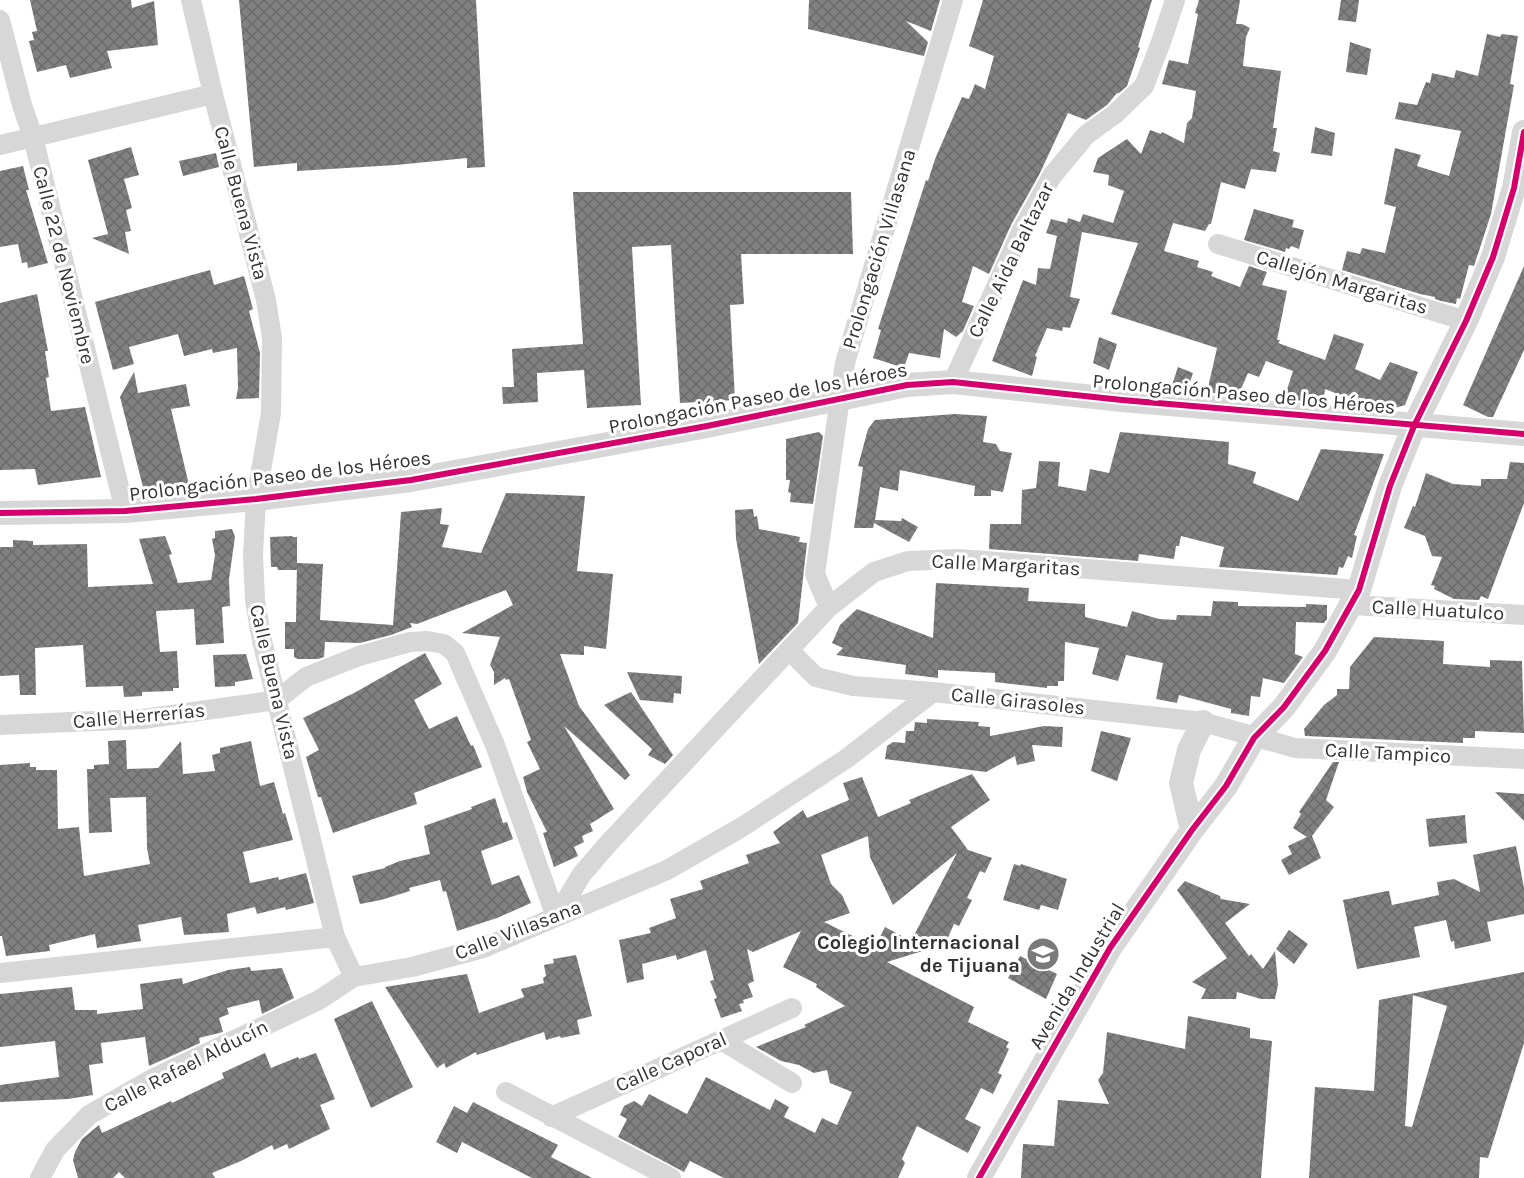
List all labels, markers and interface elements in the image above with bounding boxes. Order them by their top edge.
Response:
street label: Calle Buena Vista [209,124,273,282]
street label: Prolongación Villasana [838,146,920,352]
street label: Calle 22 de Noviembre [28,164,100,366]
street label: Calle Aida Baltazar [963,178,1059,341]
street label: Callejón Margaritas [1253,245,1431,319]
street label: Prolongación Paseo de los Héroes [607,358,909,438]
street label: Prolongación Paseo de los Héroes [1092,369,1396,419]
street label: Prolongación Paseo de los Héroes [128,446,432,506]
street label: Calle Margaritas [931,550,1081,580]
street label: Calle Huatulco [1371,595,1505,625]
street label: Calle Buena Vista [245,602,303,762]
street label: Calle Girasoles [950,683,1086,719]
street label: Calle Herrerías [72,699,206,733]
street label: Calle Tampico [1324,738,1452,768]
street label: Calle Villasana [452,895,584,965]
street label: Avenida Industrial [1024,899,1130,1053]
place label: Colegio Internacional de Tijuana [817,931,1020,977]
school or university icon: Colegio Internacional de Tijuana [1025,936,1061,972]
street label: Calle Rafael Alducín [100,1015,272,1117]
street label: Calle Caporal [612,1027,730,1097]

